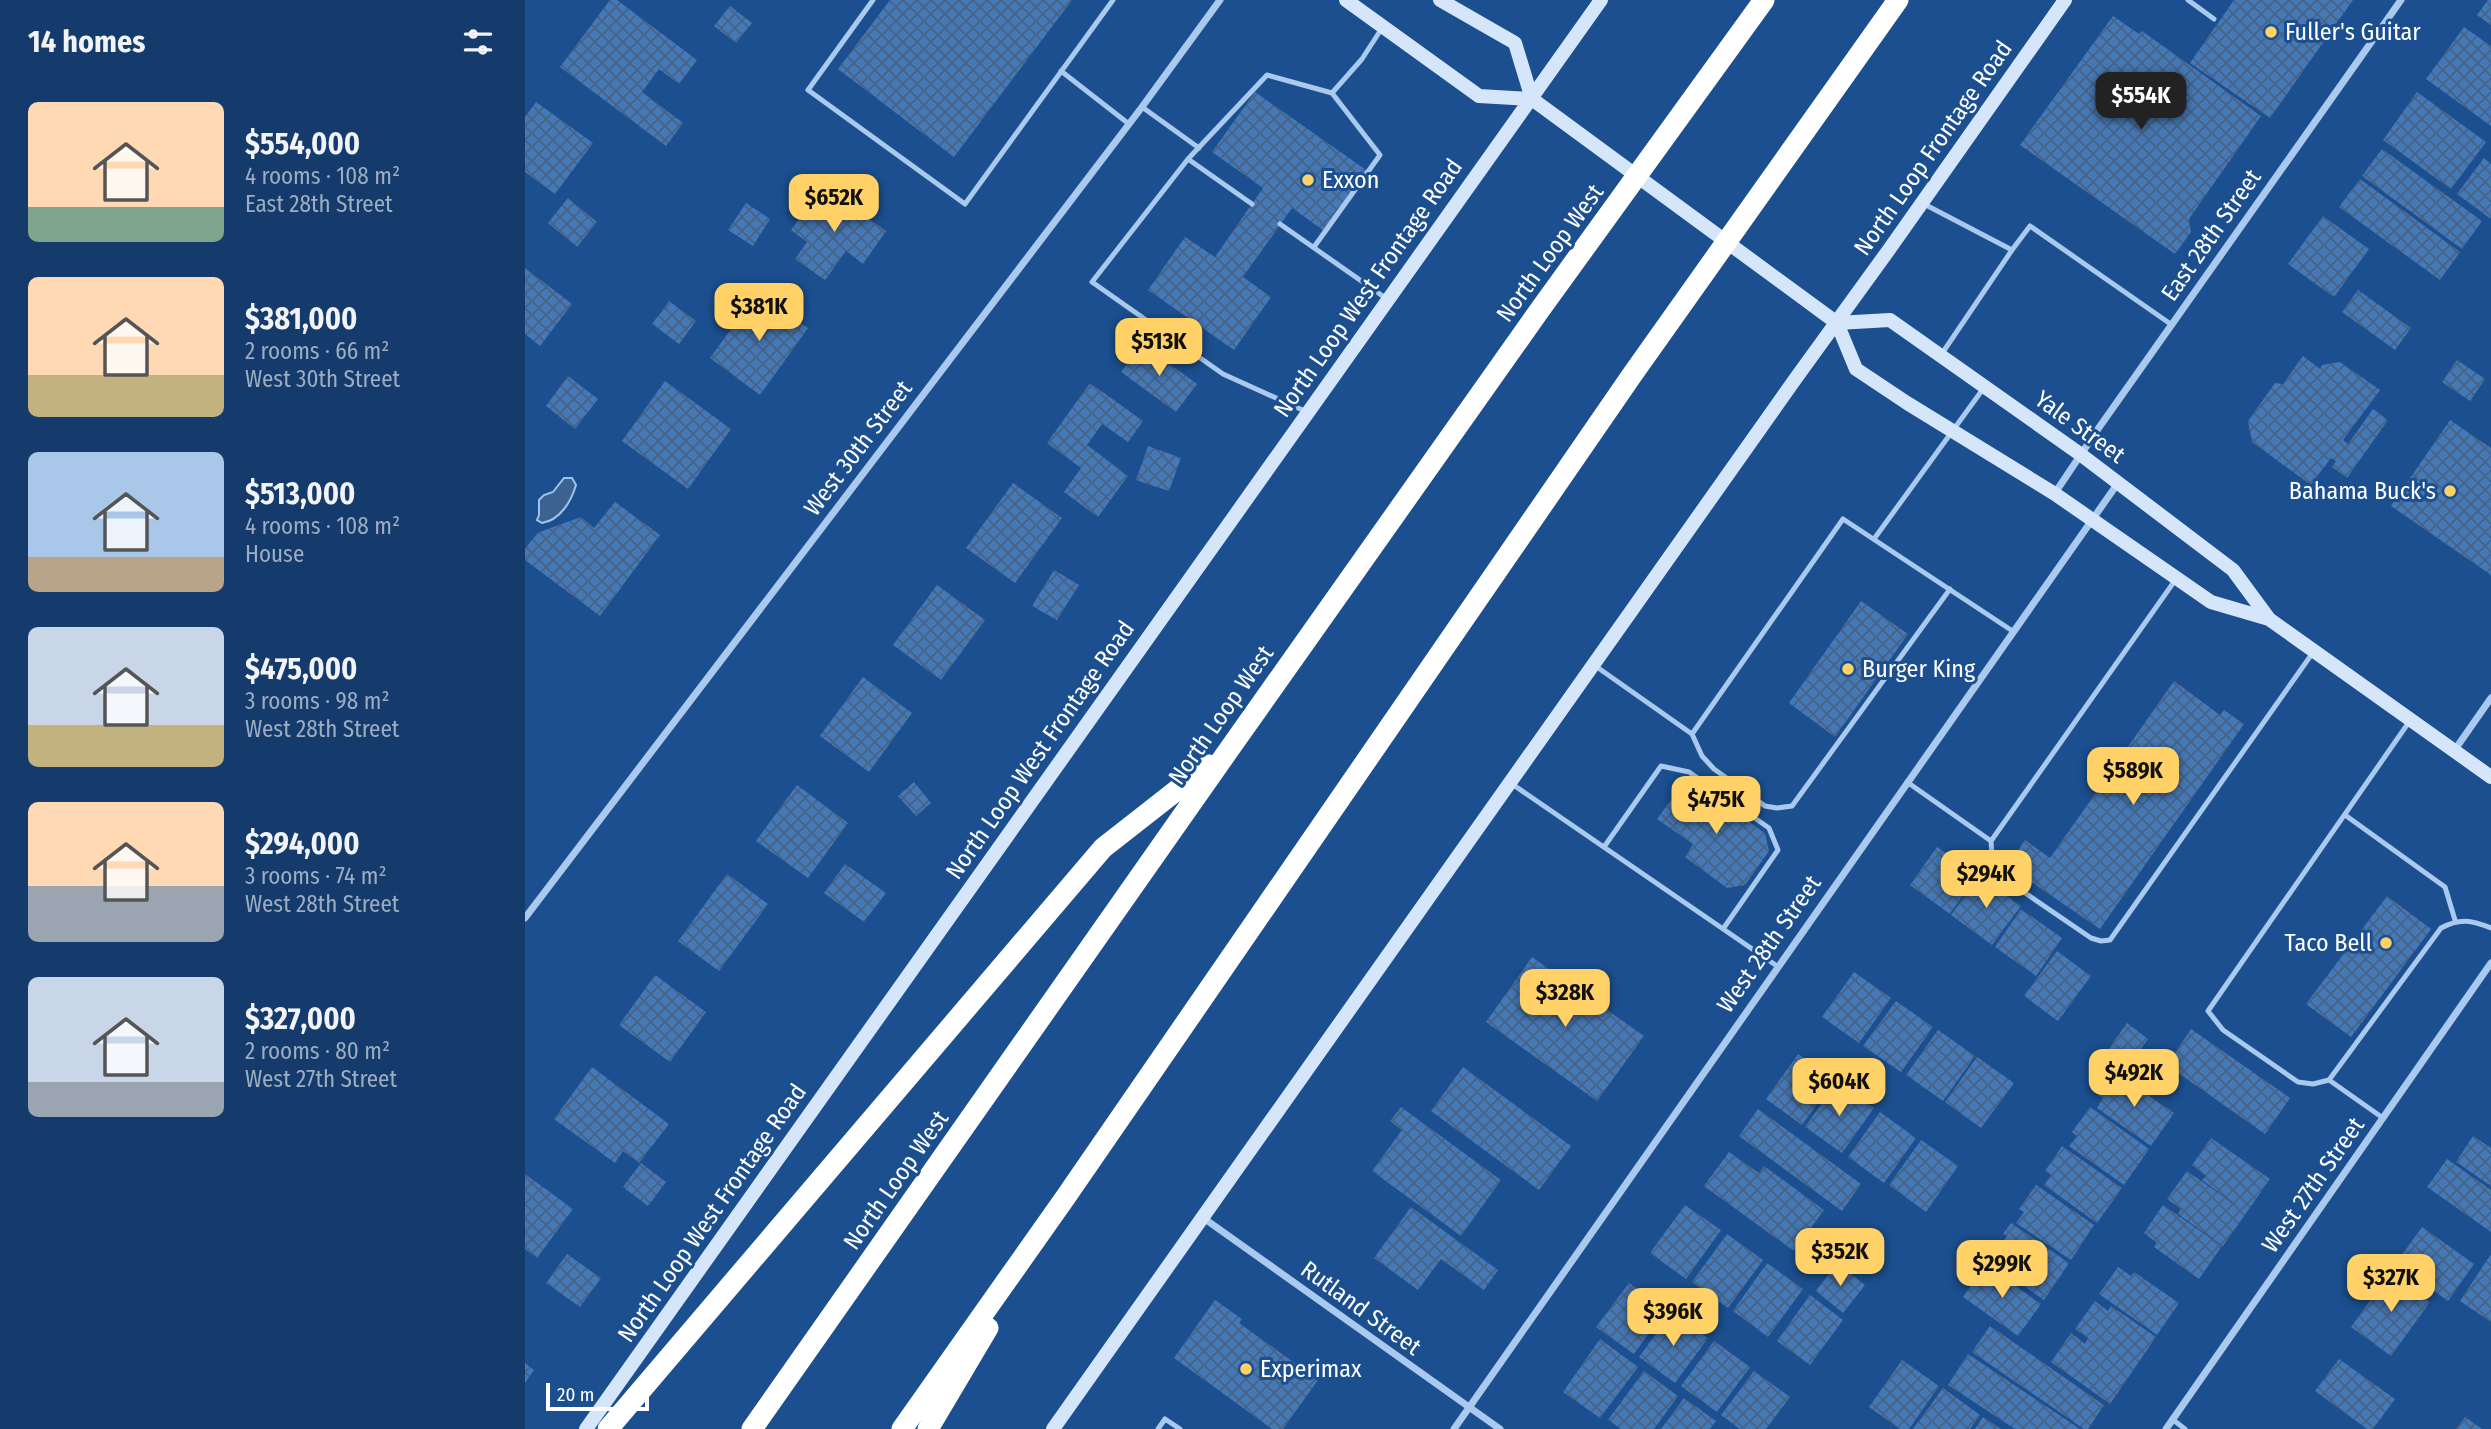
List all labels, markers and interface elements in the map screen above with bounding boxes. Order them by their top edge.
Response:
place label: Fuller's Guitar [2285,18,2421,46]
icon: filters [459,23,497,61]
text: 14 homes [28,24,145,60]
marker: Fuller's Guitar [2263,24,2279,40]
street label: North Loop Frontage Road [1848,35,2018,261]
pin: $554K [2092,72,2190,132]
text: $554K [2111,81,2171,109]
text: $554,000 [245,126,360,162]
icon: home [84,130,168,214]
street label: North Loop West Frontage Road [1268,153,1468,423]
text: 4 rooms · 108 m² [245,162,400,190]
street label: East 28th Street [2155,164,2267,306]
place label: Exxon [1322,166,1379,194]
marker: Exxon [1300,172,1316,188]
pin: $652K [785,174,883,234]
street label: North Loop West [1491,179,1609,327]
text: $652K [805,183,863,211]
text: East 28th Street [245,190,393,218]
pin: $381K [710,284,808,343]
text: $381K [730,292,788,320]
text: $381,000 [245,301,357,337]
icon: home [84,305,168,389]
pin: $513K [1110,318,1208,378]
text: $513K [1131,327,1187,355]
text: 2 rooms · 66 m² [245,337,389,365]
text: West 30th Street [245,365,400,393]
street label: West 30th Street [798,375,918,521]
street label: Yale Street [2030,385,2131,469]
text: $513,000 [245,476,355,512]
place label: Bahama Buck's [2289,477,2436,505]
icon: home [84,480,168,564]
marker: Bahama Buck's [2442,483,2458,499]
text: 4 rooms · 108 m² [245,512,400,540]
text: House [245,540,304,568]
street label: North Loop West Frontage Road [940,615,1140,885]
street label: North Loop West [1163,640,1279,790]
text: $475,000 [245,651,357,687]
icon: home [84,655,168,739]
place label: Burger King [1862,655,1976,683]
marker: Burger King [1840,661,1856,677]
text: 3 rooms · 98 m² [245,687,390,715]
text: West 28th Street [245,715,399,743]
pin: $589K [2084,748,2182,807]
text: $589K [2103,756,2163,784]
pin: $475K [1667,776,1765,836]
text: $475K [1687,785,1745,813]
text: $294,000 [245,826,360,862]
icon: home [84,830,168,914]
pin: $294K [1937,850,2035,910]
text: $294K [1957,859,2015,887]
text: 3 rooms · 74 m² [245,862,387,890]
street label: West 28th Street [1711,870,1827,1018]
text: West 28th Street [245,890,399,918]
place label: Taco Bell [2285,929,2372,957]
marker: Taco Bell [2378,935,2394,951]
pin: $328K [1516,970,1614,1029]
text: $328K [1536,978,1594,1006]
text: $327,000 [245,1001,356,1037]
icon: home [84,1005,168,1089]
text: 2 rooms · 80 m² [245,1037,390,1065]
pin: $492K [2085,1050,2183,1109]
pin: $604K [1790,1058,1888,1118]
text: $492K [2105,1058,2163,1086]
text: West 27th Street [245,1065,397,1093]
text: $604K [1808,1067,1870,1095]
street label: North Loop West Frontage Road [612,1078,812,1348]
street label: North Loop West [838,1105,954,1255]
street label: West 27th Street [2256,1112,2370,1258]
pin: $352K [1791,1228,1889,1288]
text: $352K [1811,1237,1869,1265]
pin: $299K [1953,1240,2051,1300]
text: $299K [1973,1249,2031,1277]
pin: $327K [2342,1254,2440,1314]
street label: Rutland Street [1296,1255,1427,1361]
text: $327K [2363,1263,2419,1291]
pin: $396K [1624,1288,1722,1348]
text: $396K [1643,1297,1703,1325]
place label: Experimax [1260,1355,1362,1383]
marker: Experimax [1238,1361,1254,1377]
scale bar [546,1380,649,1412]
text: 20 m [557,1383,594,1406]

